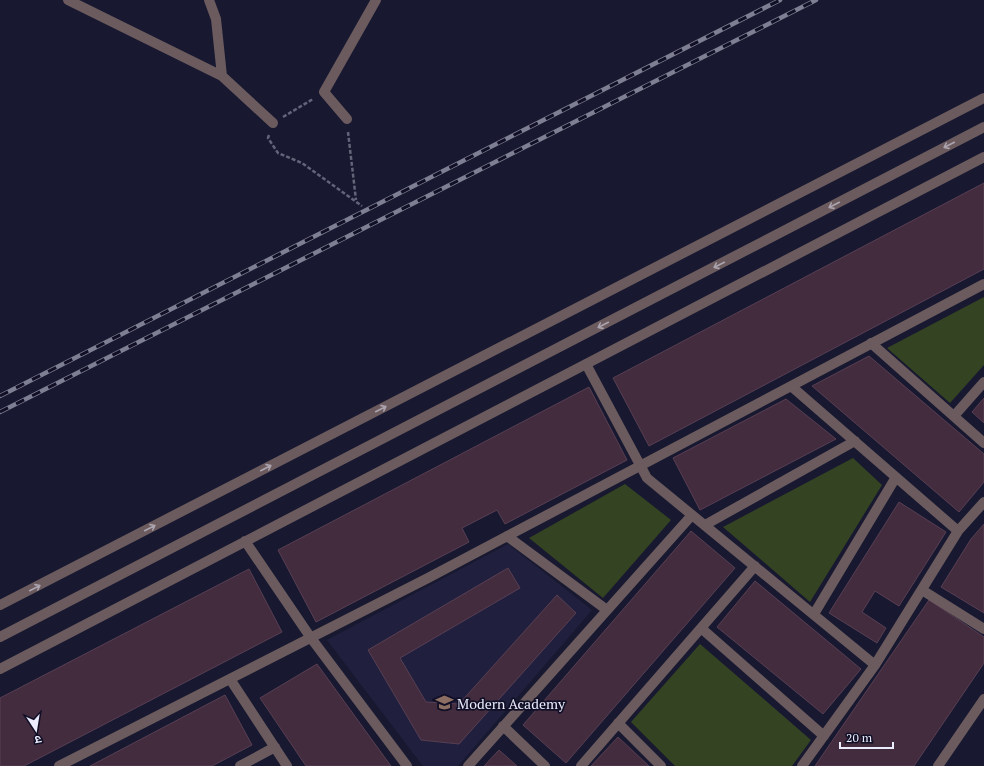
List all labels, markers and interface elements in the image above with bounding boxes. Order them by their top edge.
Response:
one-way arrow [944,142,956,149]
one-way arrow [828,202,840,209]
one-way arrow [713,262,725,269]
one-way arrow [597,321,609,329]
one-way arrow [375,405,387,412]
one-way arrow [260,464,272,472]
one-way arrow [144,524,156,531]
one-way arrow [28,583,40,591]
school or university icon: Modern Academy [434,693,454,713]
place label: Modern Academy [457,694,566,713]
north arrow [16,710,56,750]
scale bar [840,724,893,750]
text: 20 m [846,730,873,745]
text: उ [33,732,43,747]

